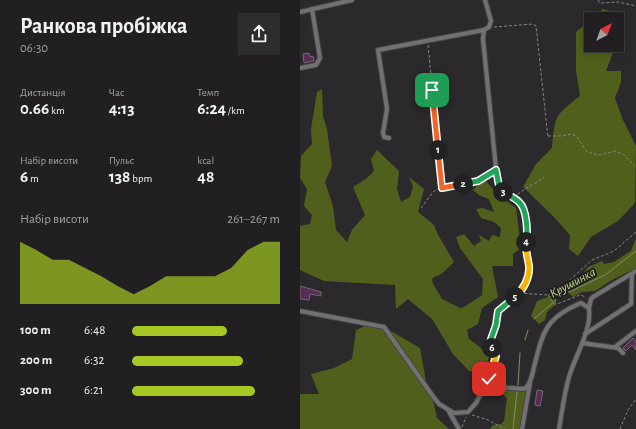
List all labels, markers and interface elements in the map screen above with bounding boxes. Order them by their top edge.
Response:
north arrow [584,12,624,52]
map controls [584,12,624,52]
button: share [238,13,280,55]
text: Ранкова пробіжка [20,15,188,37]
text: 06:30 [20,42,48,55]
pin [415,73,449,107]
icon: arrive [421,79,443,101]
text: Дистанція [20,87,65,98]
text: Час [109,87,124,98]
text: Темп [197,87,219,98]
text: 0.66 [20,100,49,117]
text: 4:13 [109,100,135,117]
text: 6:24 [197,100,226,117]
text: km [49,105,65,116]
text: /km [226,105,245,116]
pin: 1 [428,140,448,160]
text: 1 [436,144,440,155]
text: Набір висоти [20,155,78,166]
text: Пульс [109,155,134,166]
text: kcal [197,155,214,166]
text: 6 [20,168,28,185]
text: 138 [109,168,130,185]
text: 48 [197,168,214,185]
text: m [28,173,39,184]
text: bpm [130,173,152,184]
pin: 2 [453,174,473,194]
text: 2 [460,178,466,189]
pin: 3 [493,182,513,202]
text: 3 [501,186,505,197]
text: Набір висоти [20,213,89,226]
text: 261–267 m [227,213,280,226]
pin: 4 [516,232,536,252]
text: 4 [523,236,529,247]
water label: Крушинка [548,266,598,301]
pin: 5 [505,287,525,307]
text: 5 [513,291,517,302]
text: 100 m [20,324,51,337]
text: 6:48 [84,324,106,337]
pin: 6 [482,338,502,358]
text: 6 [489,342,495,353]
text: 200 m [20,354,52,367]
text: 6:32 [84,354,104,367]
pin [472,362,506,396]
icon: check [478,368,500,390]
text: 300 m [20,384,52,397]
text: 6:21 [84,384,103,397]

